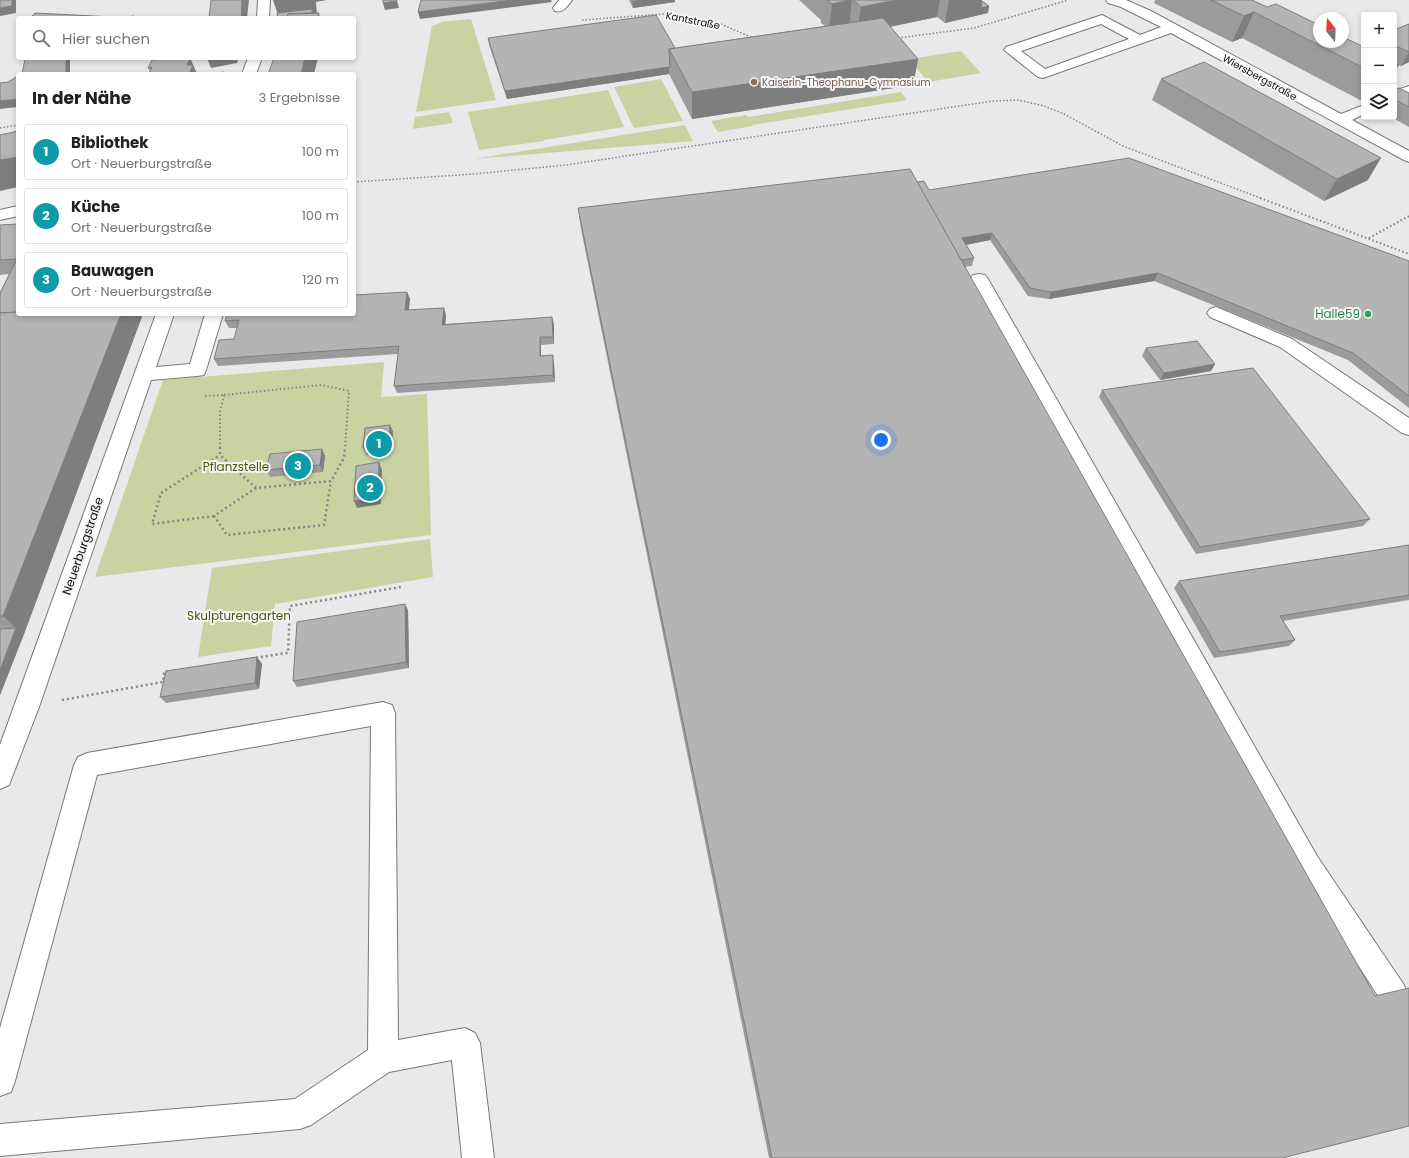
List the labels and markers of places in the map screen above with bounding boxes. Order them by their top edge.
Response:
place label: Kaiserin-Theophanu-Gymnasium [762,75,931,90]
marker: Kaiserin-Theophanu-Gymnasium [749,77,759,87]
place label: Halle59 [1315,305,1360,322]
marker: Halle59 [1363,309,1373,319]
pin: 1 [366,429,392,459]
pin: 3 [285,451,311,481]
pin: 2 [357,473,383,503]

